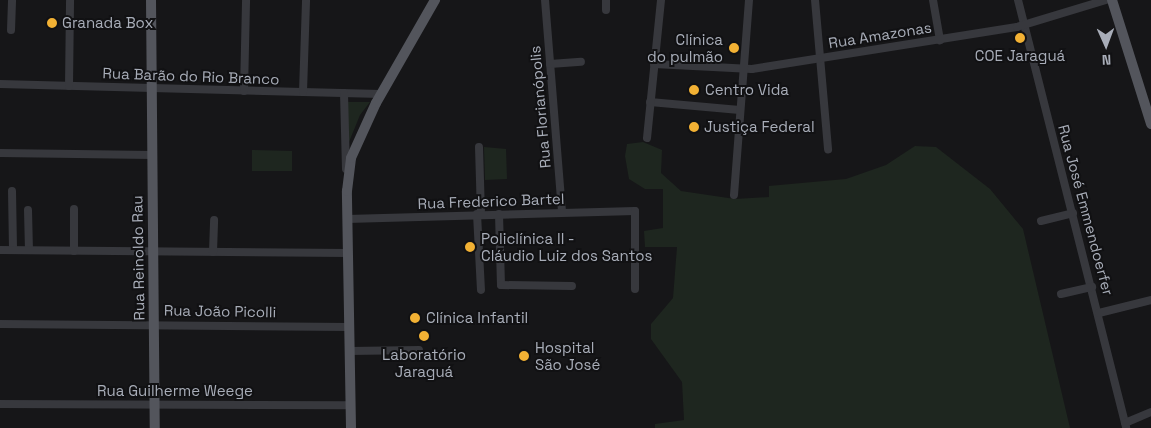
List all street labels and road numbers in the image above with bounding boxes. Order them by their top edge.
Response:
street label: Rua Amazonas [827,18,933,52]
street label: Rua Florianópolis [526,45,554,169]
street label: Rua Barão do Rio Branco [102,64,280,88]
street label: Rua José Emmendoerfer [1055,123,1117,297]
street label: Rua Frederico Bartel [417,189,565,213]
street label: Rua Reinoldo Rau [128,195,148,321]
street label: Rua João Picolli [164,301,276,321]
street label: Rua Guilherme Weege [97,382,253,400]

